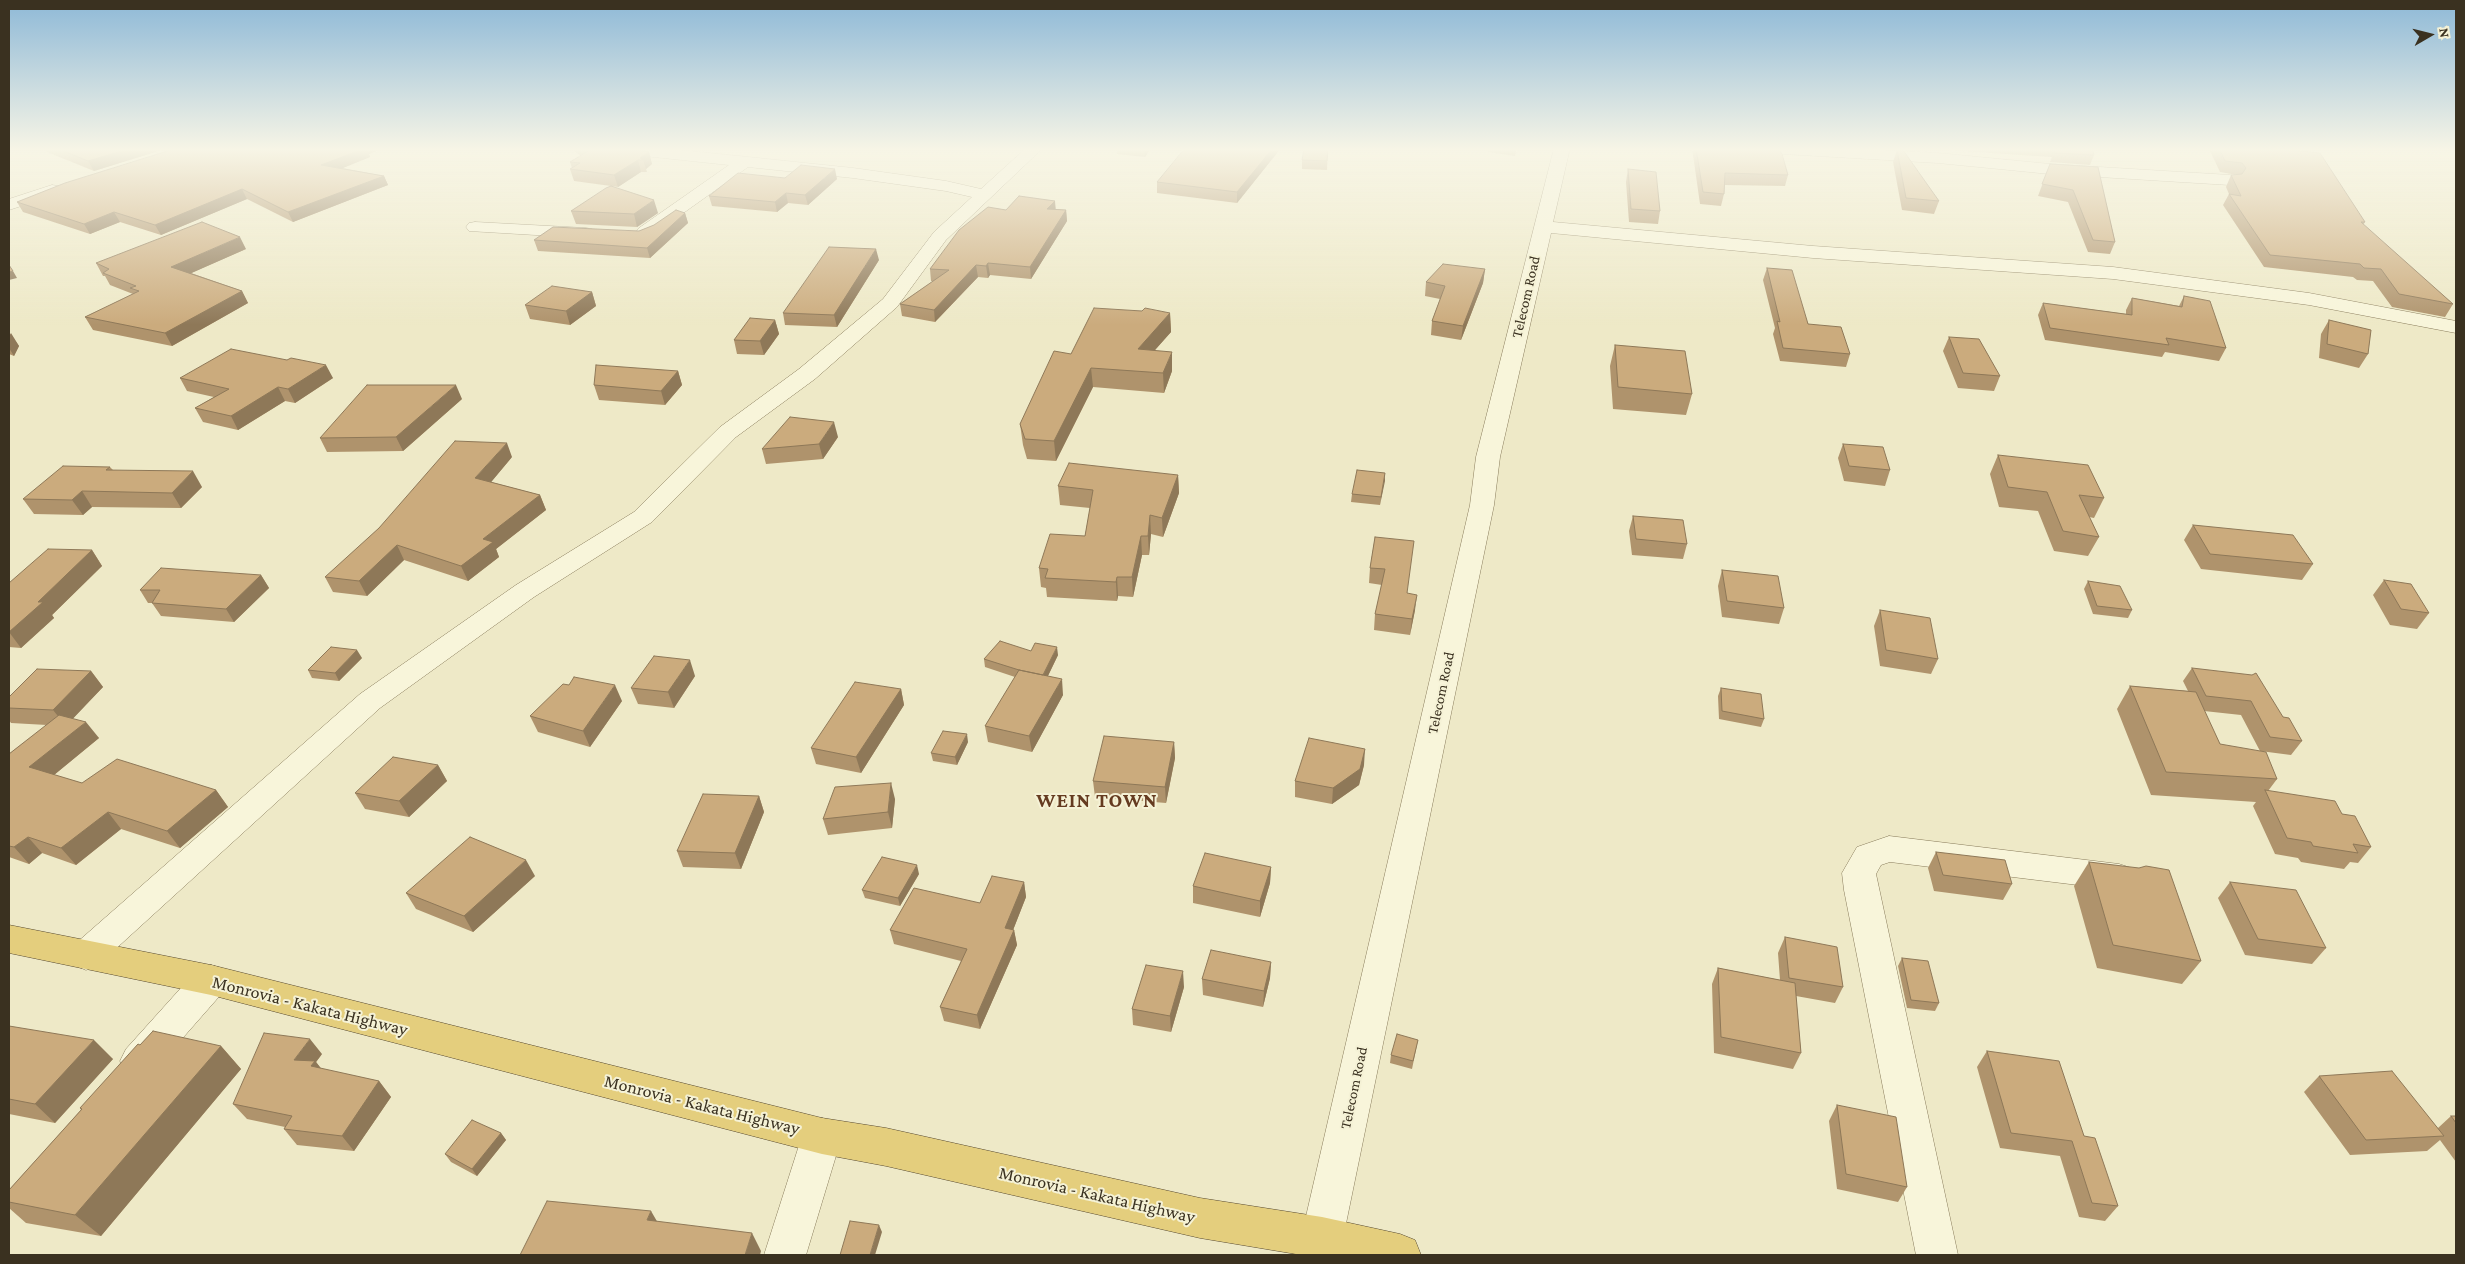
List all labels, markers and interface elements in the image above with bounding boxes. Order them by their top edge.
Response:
north arrow [2405,10,2455,60]
text: N [2436,27,2453,39]
street label: Telecom Road [1508,254,1544,340]
street label: Telecom Road [1424,650,1458,736]
district label: WEIN TOWN [1035,789,1159,813]
street label: Monrovia - Kakata Highway [210,971,410,1041]
street label: Telecom Road [1337,1045,1371,1131]
street label: Monrovia - Kakata Highway [602,1070,802,1140]
street label: Monrovia - Kakata Highway [997,1162,1197,1228]

